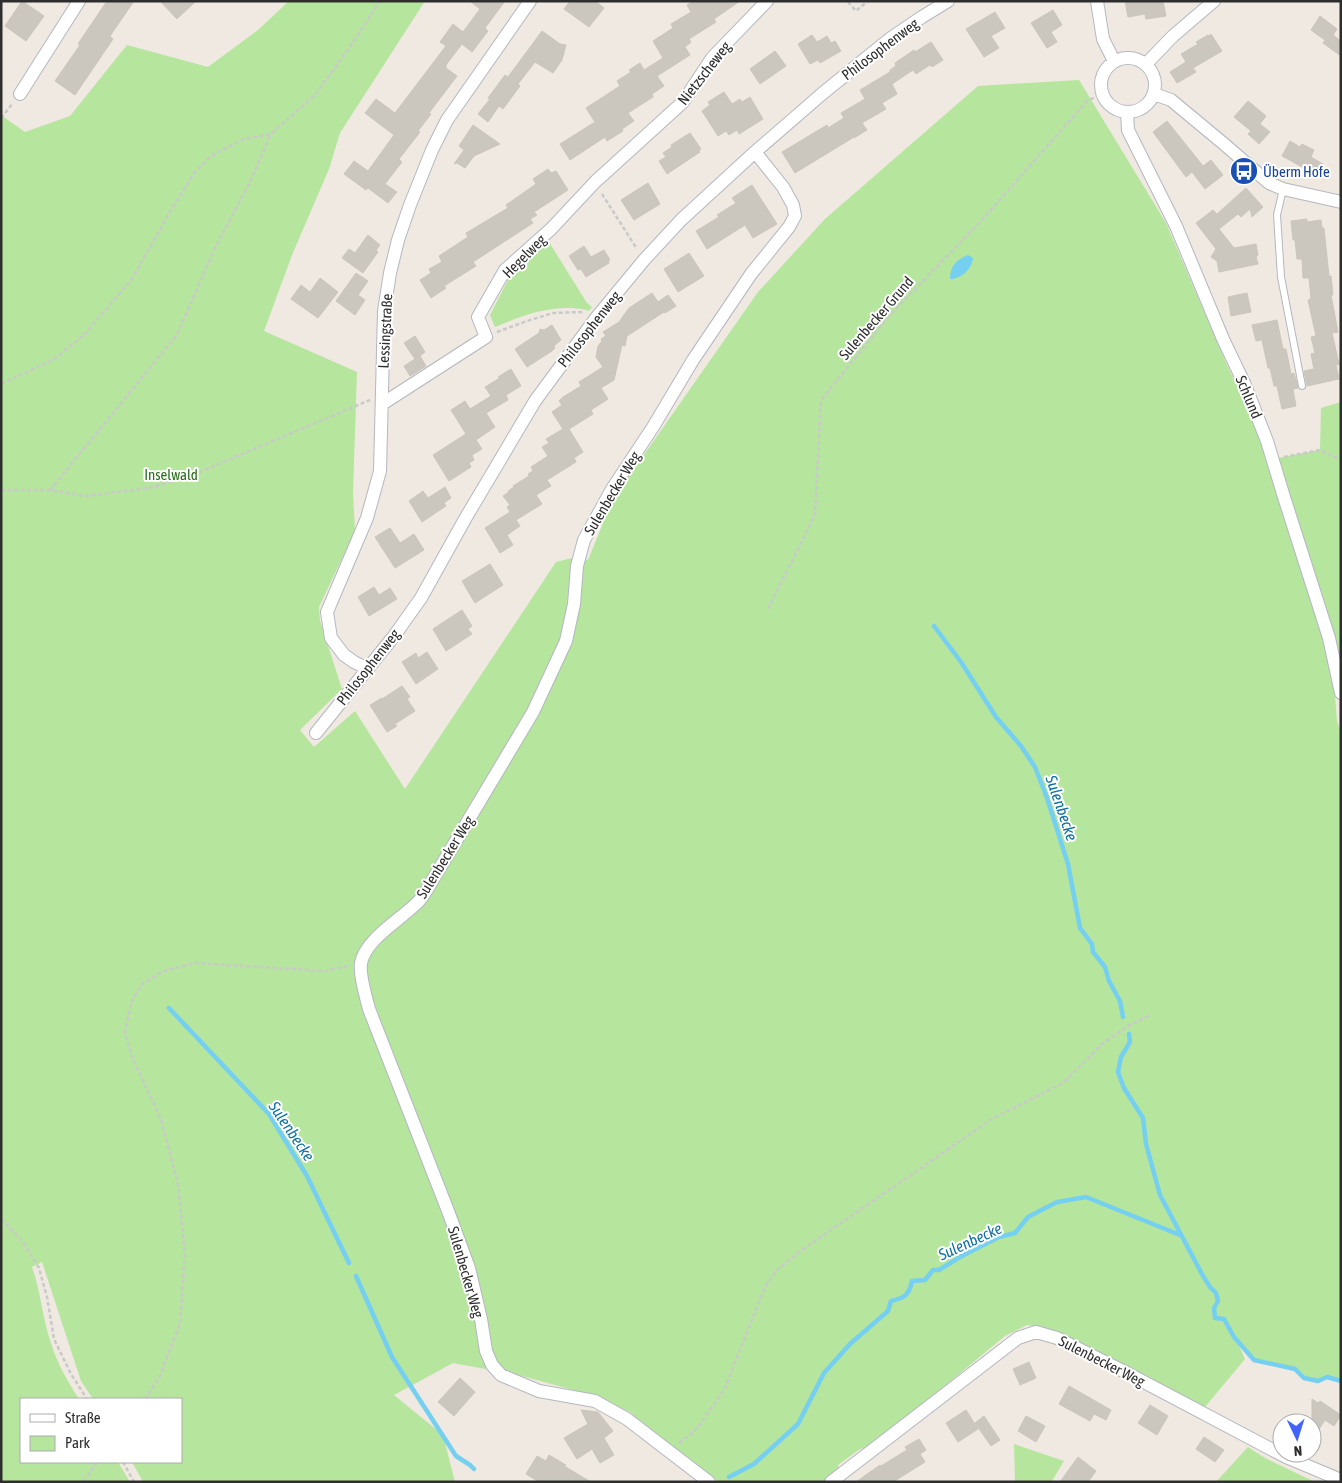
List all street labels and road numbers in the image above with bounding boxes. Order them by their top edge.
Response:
street label: Philosophenweg [838,14,922,83]
street label: Nietzscheweg [674,38,734,108]
street label: Hegelweg [499,230,550,281]
street label: Sulenbecker Grund [835,273,917,363]
street label: Philosophenweg [554,287,624,370]
street label: Lessingstraße [375,293,395,369]
street label: Schlund [1232,373,1266,421]
street label: Sulenbecker Weg [580,448,644,538]
street label: Philosophenweg [333,625,403,708]
street label: Sulenbecker Weg [413,812,477,901]
street label: Sulenbecker Weg [445,1224,487,1320]
street label: Sulenbecker Weg [1056,1332,1148,1390]

